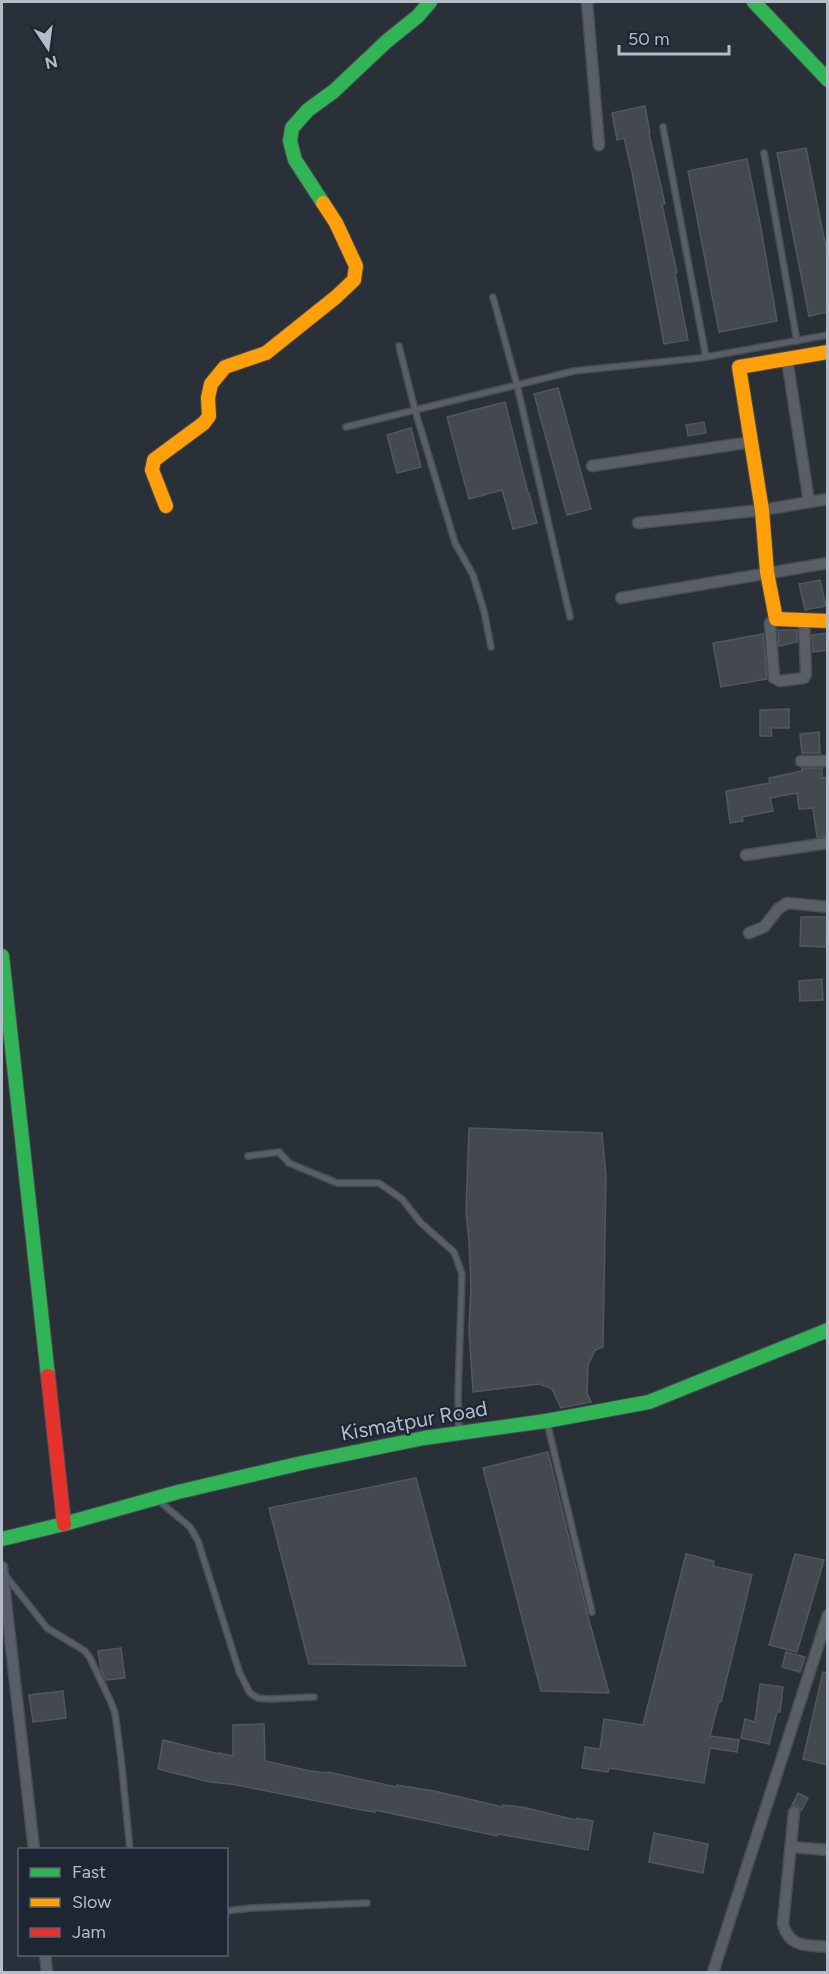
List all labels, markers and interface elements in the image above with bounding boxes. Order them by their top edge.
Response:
north arrow [18,18,78,78]
scale bar [619,18,728,56]
text: 50 m [628,28,670,50]
text: N [43,51,59,73]
street label: Kismatpur Road [338,1395,489,1446]
legend [18,1848,228,1956]
text: Fast [72,1861,106,1883]
text: Slow [72,1891,111,1913]
text: Jam [72,1921,106,1943]

